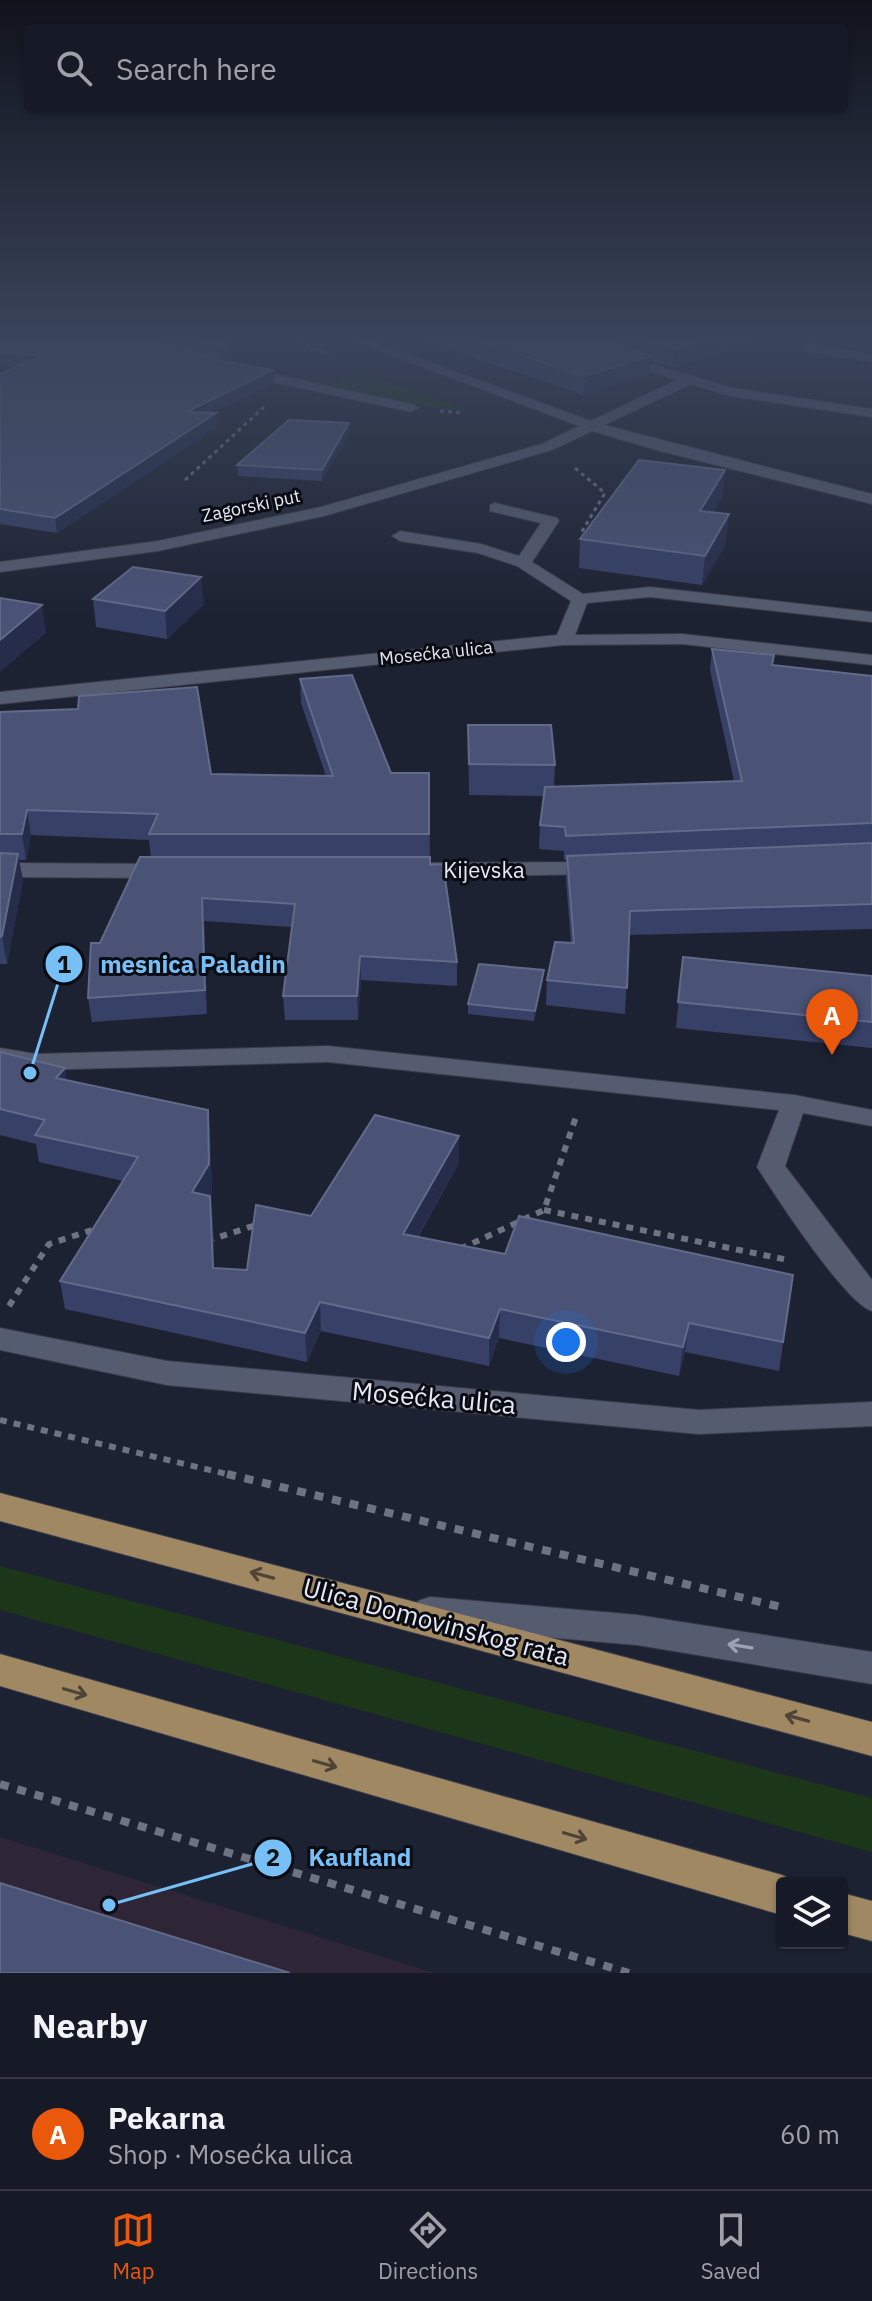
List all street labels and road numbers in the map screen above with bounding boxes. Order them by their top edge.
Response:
street label: Zagorski put [200,484,302,527]
street label: Mosećka ulica [378,635,494,670]
street label: Kijevska [443,855,525,884]
street label: Mosećka ulica [351,1373,518,1421]
street label: Ulica Domovinskog rata [299,1569,573,1673]

